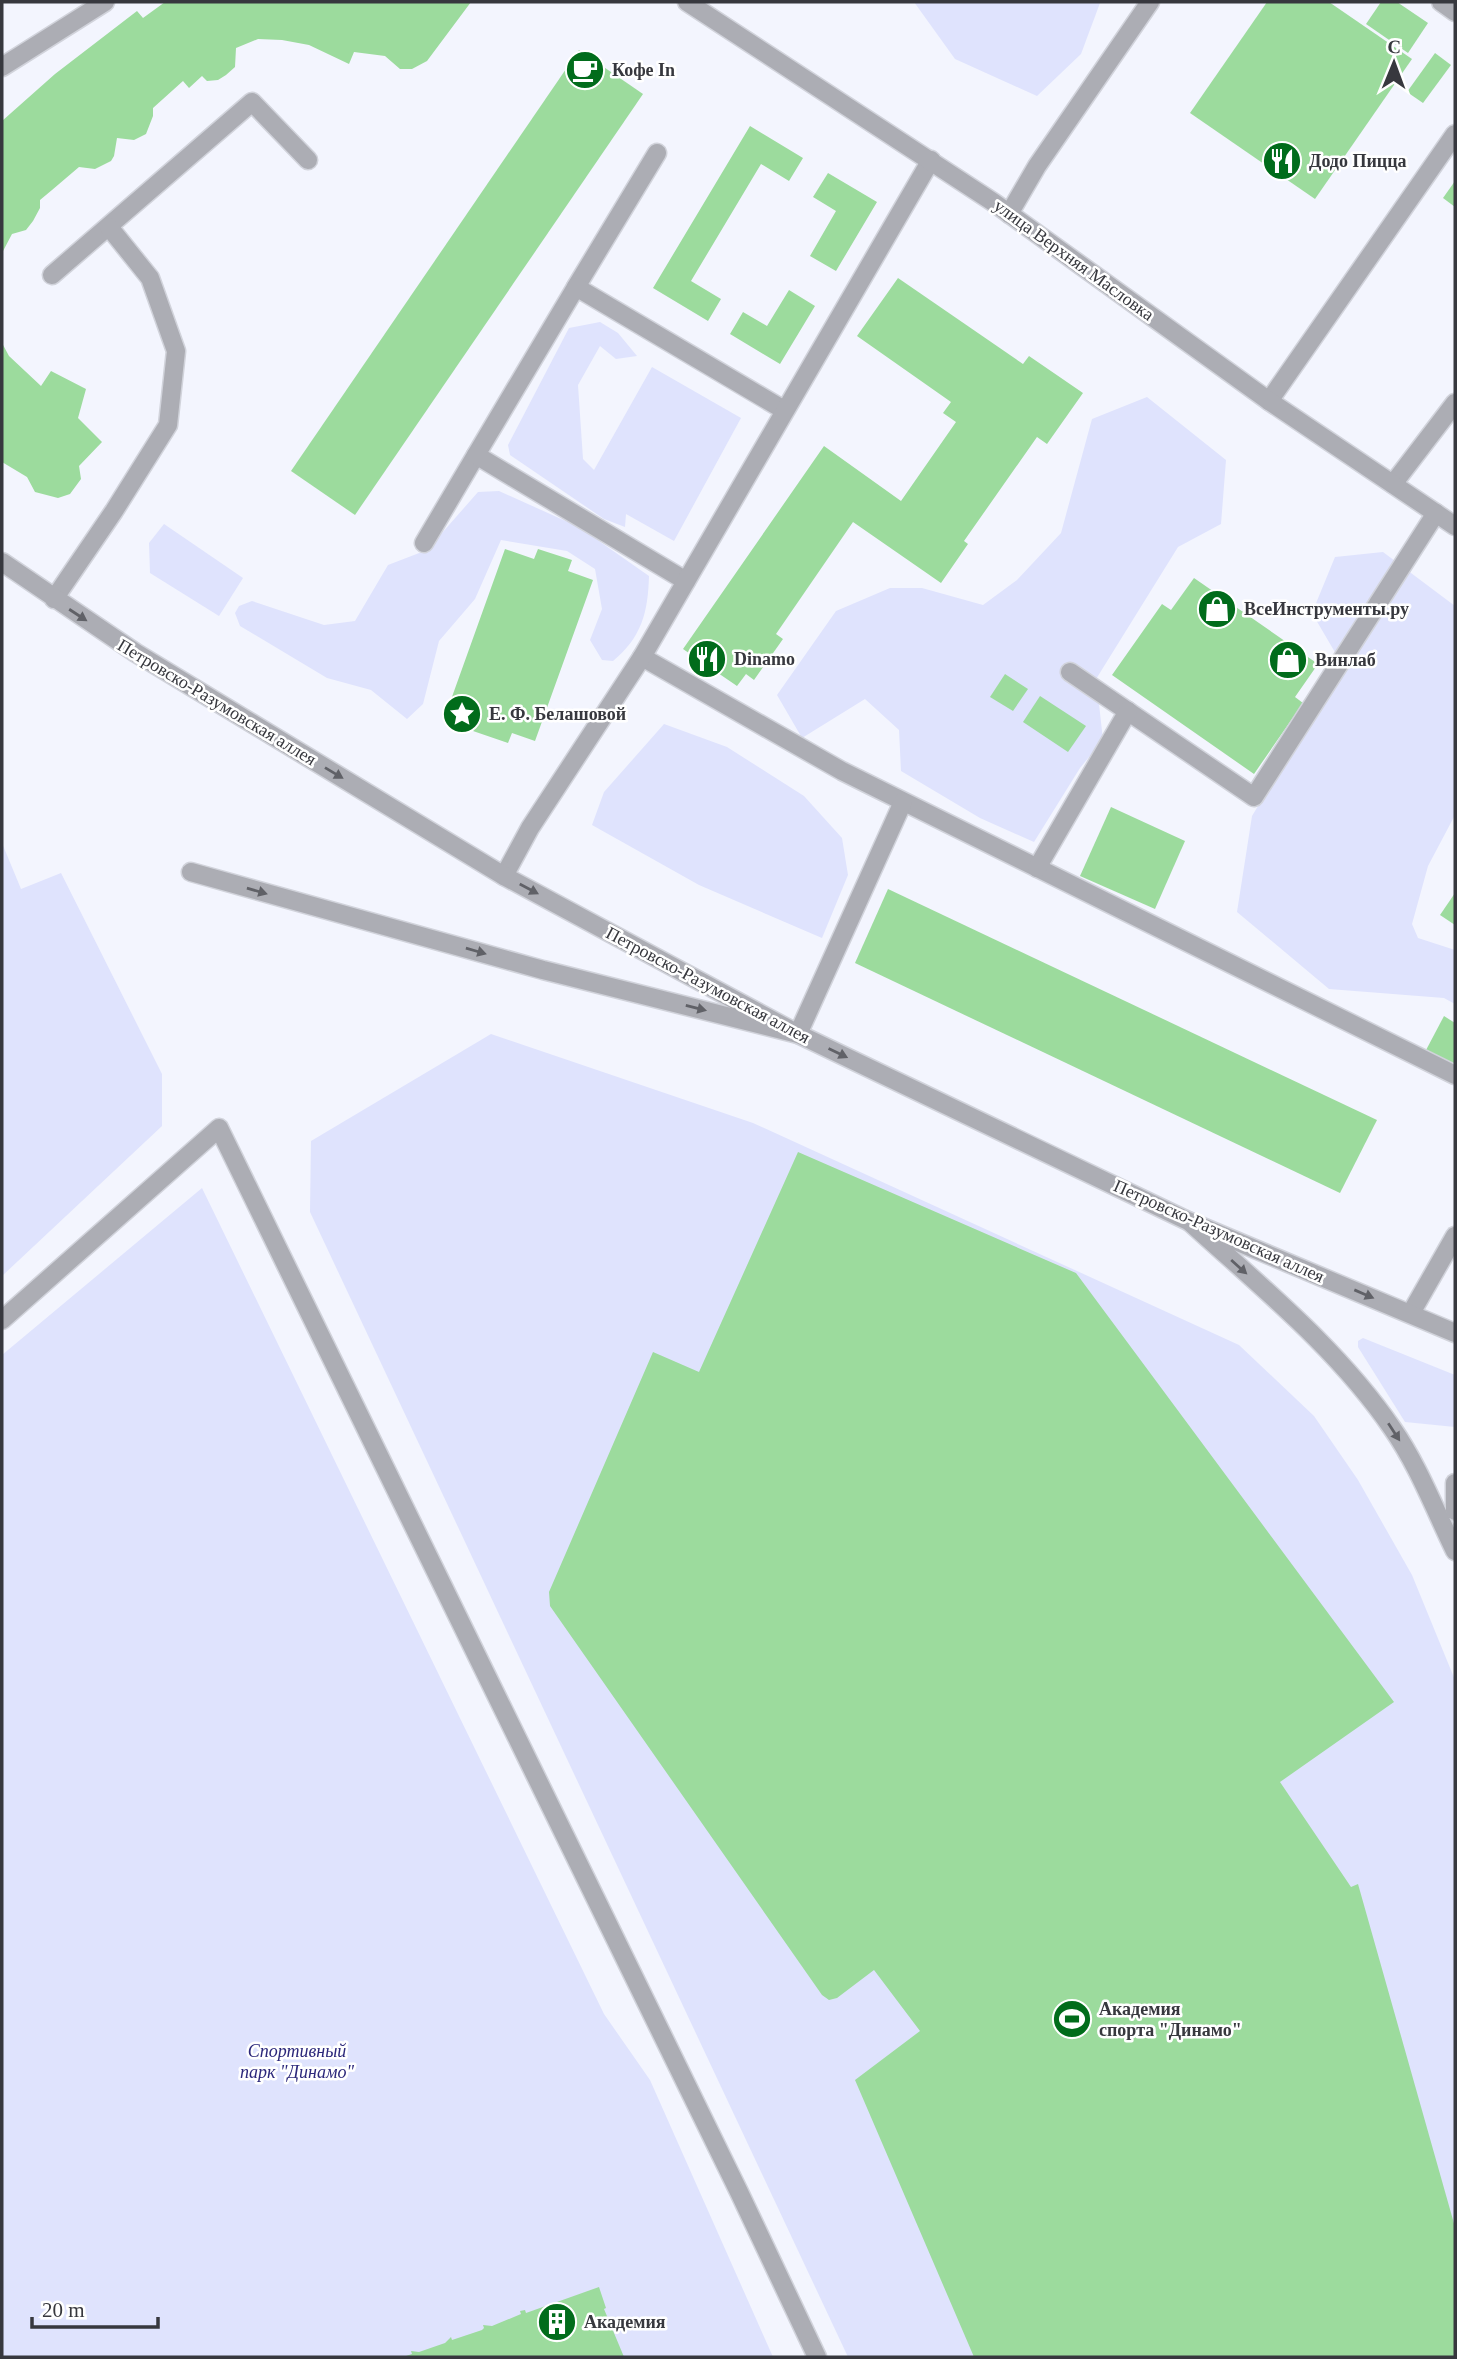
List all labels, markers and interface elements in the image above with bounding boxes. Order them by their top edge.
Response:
north arrow [1359,28,1429,98]
text: С [1387,36,1401,57]
cafe icon: Кофе In [564,49,606,91]
place label: Кофе In [612,60,675,80]
restaurant icon: Додо Пицца [1261,140,1303,182]
place label: Додо Пицца [1309,151,1407,171]
street label: улица Верхняя Масловка [990,195,1158,325]
shop icon: ВсеИнструменты.ру [1196,588,1238,630]
place label: ВсеИнструменты.ру [1244,599,1409,619]
one-way arrow [68,608,87,621]
street label: Петровско-Разумовская аллея [114,635,320,769]
restaurant icon: Dinamo [686,638,728,680]
shop icon: Винлаб [1267,639,1309,681]
place label: Dinamo [734,649,795,669]
place label: Винлаб [1315,650,1376,670]
place icon: Е. Ф. Белашовой [441,693,483,735]
place label: Е. Ф. Белашовой [489,704,626,724]
one-way arrow [324,767,343,779]
one-way arrow [519,883,539,895]
one-way arrow [246,886,267,896]
street label: Петровско-Разумовская аллея [603,923,813,1047]
one-way arrow [466,947,487,957]
one-way arrow [685,1003,707,1014]
one-way arrow [828,1048,848,1059]
street label: Петровско-Разумовская аллея [1111,1175,1327,1287]
one-way arrow [1230,1259,1248,1275]
one-way arrow [1354,1289,1375,1300]
one-way arrow [1387,1423,1401,1441]
sports icon: Академия спорта "Динамо" [1051,1998,1093,2040]
place label: Академия спорта "Динамо" [1099,1999,1242,2040]
park label: Спортивный парк "Динамо" [240,2041,354,2082]
scale bar [32,2286,158,2330]
text: 20 m [42,2298,85,2322]
building icon: Академия [536,2301,578,2343]
place label: Академия [584,2312,666,2332]

